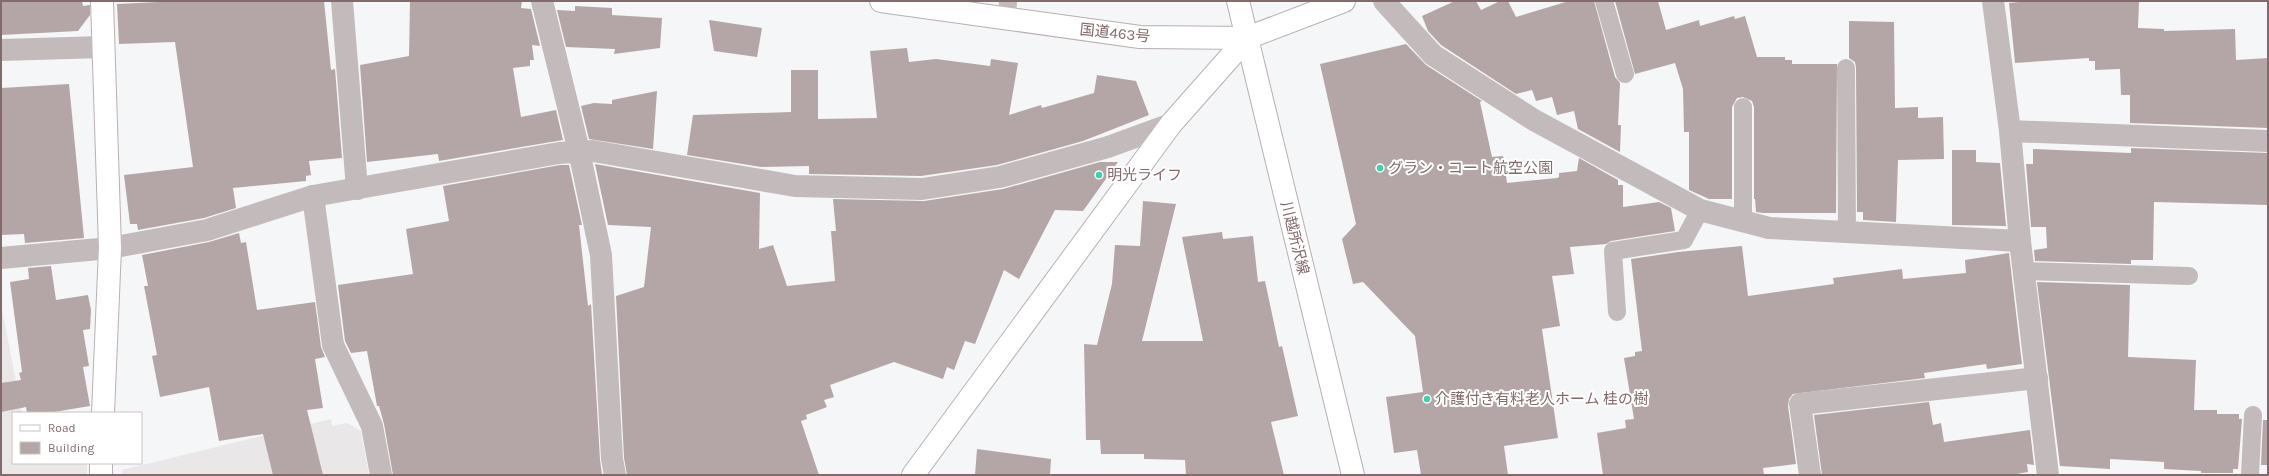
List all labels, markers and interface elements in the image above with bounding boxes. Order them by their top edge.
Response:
street label: 国道463号 [1079,20,1151,46]
place label: グラン・コート航空公園 [1388,159,1553,177]
marker: グラン・コート航空公園 [1375,163,1385,173]
place label: 明光ライフ [1107,166,1182,184]
marker: 明光ライフ [1094,170,1104,180]
street label: 川越所沢線 [1277,199,1313,277]
place label: 介護付き有料老人ホーム 桂の樹 [1435,390,1648,408]
marker: 介護付き有料老人ホーム 桂の樹 [1422,394,1432,404]
legend [12,412,142,464]
text: Road [48,421,76,435]
text: Building [48,441,95,455]

